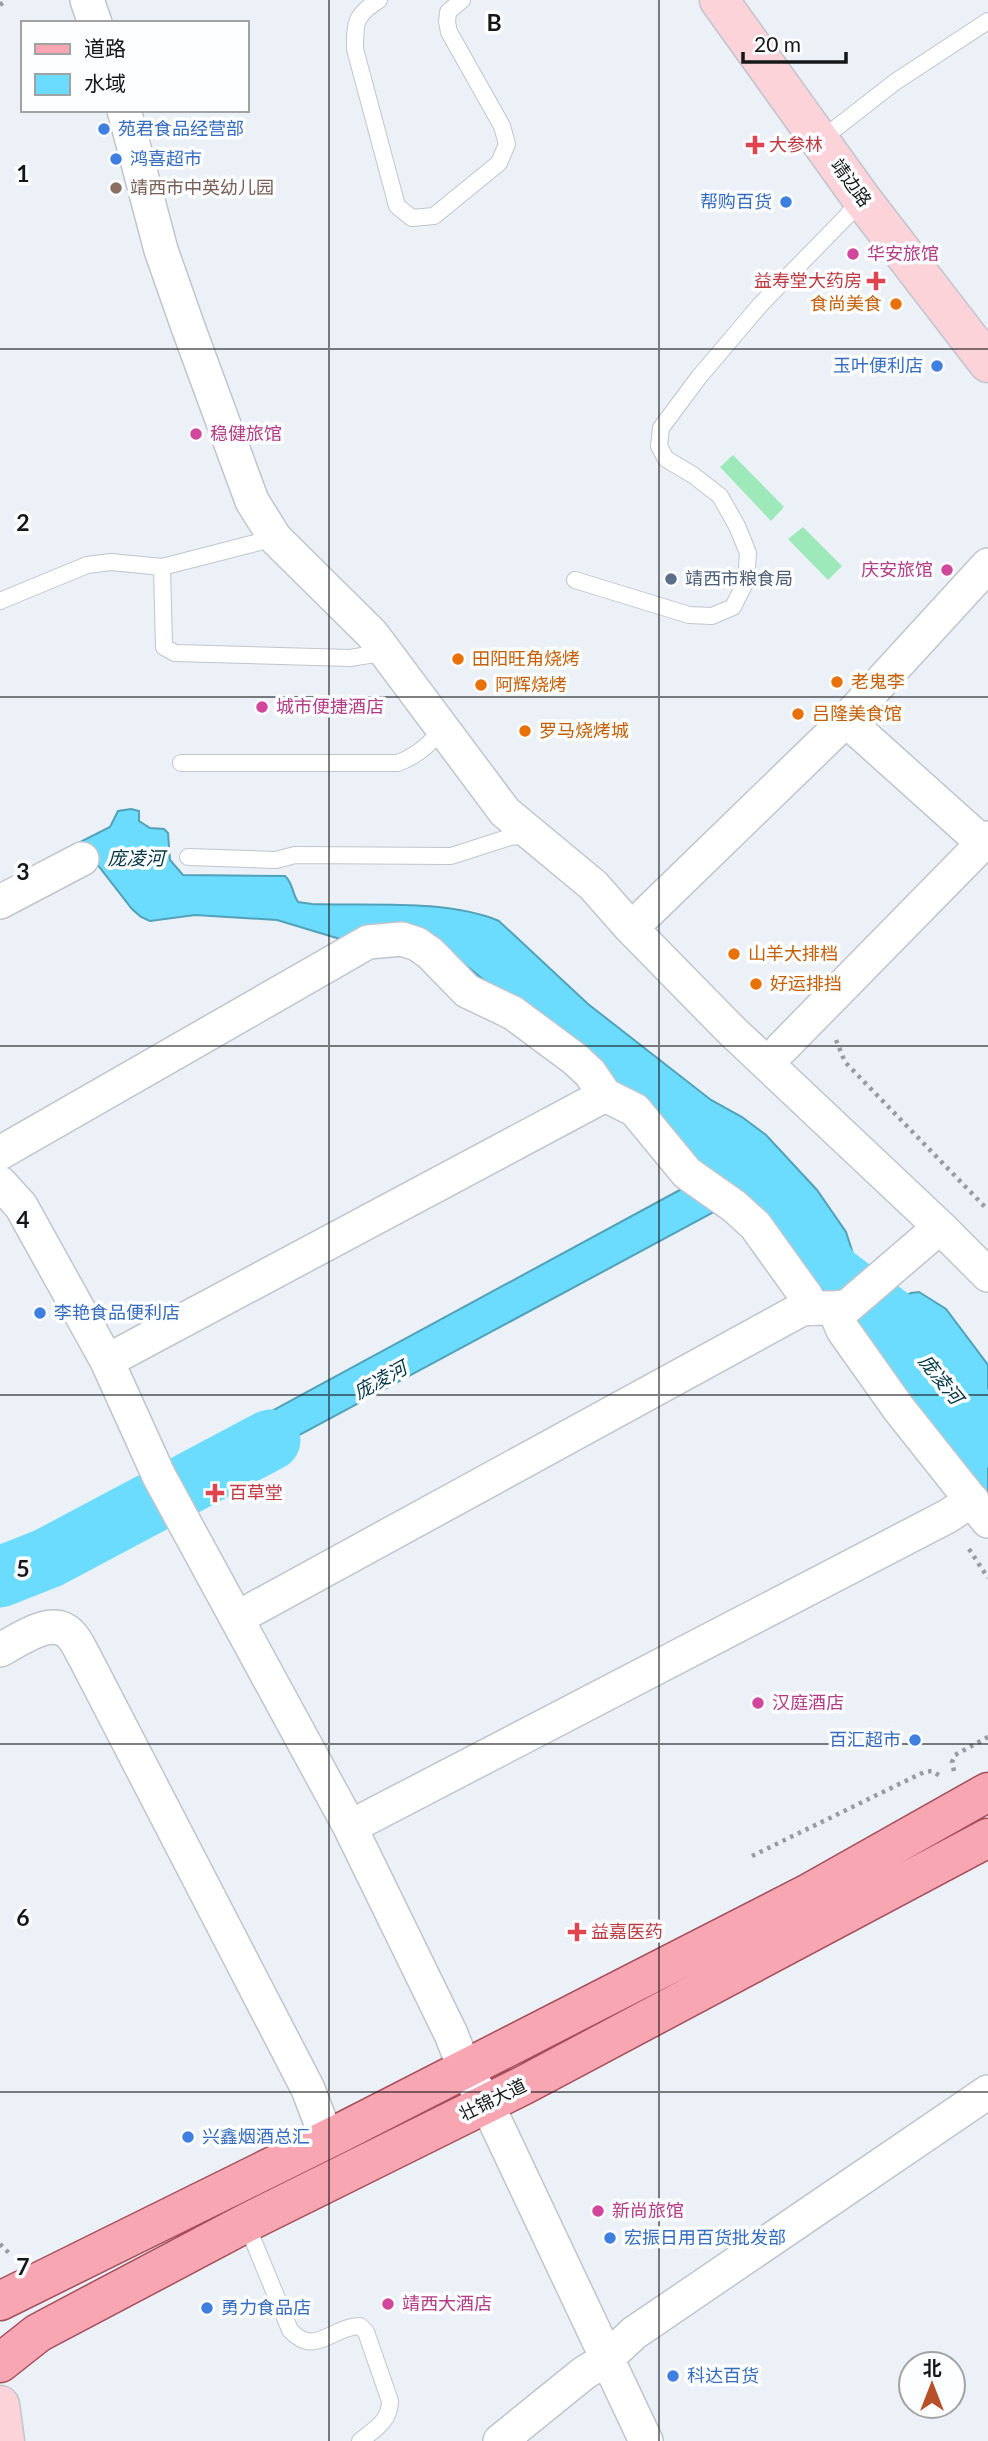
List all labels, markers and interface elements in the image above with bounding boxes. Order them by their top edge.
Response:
text: B [486,8,502,36]
legend [21,21,248,112]
scale bar [743,21,846,65]
text: 20 m [754,31,801,56]
text: 道路 [84,35,126,60]
text: 水域 [84,70,126,95]
place label: 苑君食品经营部 [118,117,244,139]
marker: 苑君食品经营部 [96,121,112,137]
place label: 大参林 [769,133,823,155]
marker: 大参林 [747,137,763,153]
place label: 鸿喜超市 [130,147,202,169]
marker: 鸿喜超市 [108,151,124,167]
street label: 靖边路 [827,154,877,211]
text: 1 [16,159,30,187]
place label: 靖西市中英幼儿园 [130,176,274,198]
marker: 靖西市中英幼儿园 [108,180,124,196]
place label: 帮购百货 [700,190,772,212]
marker: 帮购百货 [778,194,794,210]
place label: 华安旅馆 [867,242,939,264]
marker: 华安旅馆 [845,246,861,262]
place label: 益寿堂大药房 [754,269,862,291]
marker: 益寿堂大药房 [868,273,884,289]
place label: 食尚美食 [810,292,882,314]
marker: 食尚美食 [888,296,904,312]
place label: 玉叶便利店 [833,354,923,376]
marker: 玉叶便利店 [929,358,945,374]
place label: 稳健旅馆 [210,422,282,444]
marker: 稳健旅馆 [188,426,204,442]
text: 2 [16,508,30,536]
place label: 庆安旅馆 [861,558,933,580]
marker: 庆安旅馆 [939,562,955,578]
place label: 靖西市粮食局 [685,567,793,589]
marker: 靖西市粮食局 [663,571,679,587]
place label: 田阳旺角烧烤 [472,647,580,669]
marker: 田阳旺角烧烤 [450,651,466,667]
place label: 老鬼李 [851,670,905,692]
place label: 阿辉烧烤 [495,673,567,695]
marker: 老鬼李 [829,674,845,690]
marker: 阿辉烧烤 [473,677,489,693]
place label: 城市便捷酒店 [276,695,384,717]
marker: 城市便捷酒店 [254,699,270,715]
place label: 吕隆美食馆 [812,702,902,724]
marker: 吕隆美食馆 [790,706,806,722]
place label: 罗马烧烤城 [539,719,629,741]
marker: 罗马烧烤城 [517,723,533,739]
water label: 庞凌河 [107,846,168,869]
text: 3 [16,857,30,885]
place label: 山羊大排档 [748,942,838,964]
marker: 山羊大排档 [726,946,742,962]
place label: 好运排挡 [770,972,842,994]
marker: 好运排挡 [748,976,764,992]
text: 4 [16,1205,30,1233]
place label: 李艳食品便利店 [54,1301,180,1323]
marker: 李艳食品便利店 [32,1305,48,1321]
water label: 庞凌河 [915,1349,971,1411]
water label: 庞凌河 [349,1354,414,1403]
place label: 百草堂 [229,1481,283,1503]
marker: 百草堂 [207,1485,223,1501]
text: 5 [16,1554,30,1582]
place label: 汉庭酒店 [772,1691,844,1713]
marker: 汉庭酒店 [750,1695,766,1711]
place label: 百汇超市 [829,1728,901,1750]
marker: 百汇超市 [907,1732,923,1748]
text: 6 [16,1903,30,1931]
place label: 益嘉医药 [591,1920,663,1942]
marker: 益嘉医药 [569,1924,585,1940]
street label: 壮锦大道 [455,2073,530,2125]
place label: 兴鑫烟酒总汇 [202,2125,310,2147]
marker: 兴鑫烟酒总汇 [180,2129,196,2145]
place label: 新尚旅馆 [612,2199,684,2221]
marker: 新尚旅馆 [590,2203,606,2219]
place label: 宏振日用百货批发部 [624,2226,786,2248]
marker: 宏振日用百货批发部 [602,2230,618,2246]
text: 7 [16,2252,30,2280]
place label: 靖西大酒店 [402,2292,492,2314]
place label: 勇力食品店 [221,2296,311,2318]
marker: 靖西大酒店 [380,2296,396,2312]
marker: 勇力食品店 [199,2300,215,2316]
north arrow [897,2350,967,2420]
text: 北 [922,2356,942,2379]
place label: 科达百货 [687,2364,759,2386]
marker: 科达百货 [665,2368,681,2384]

